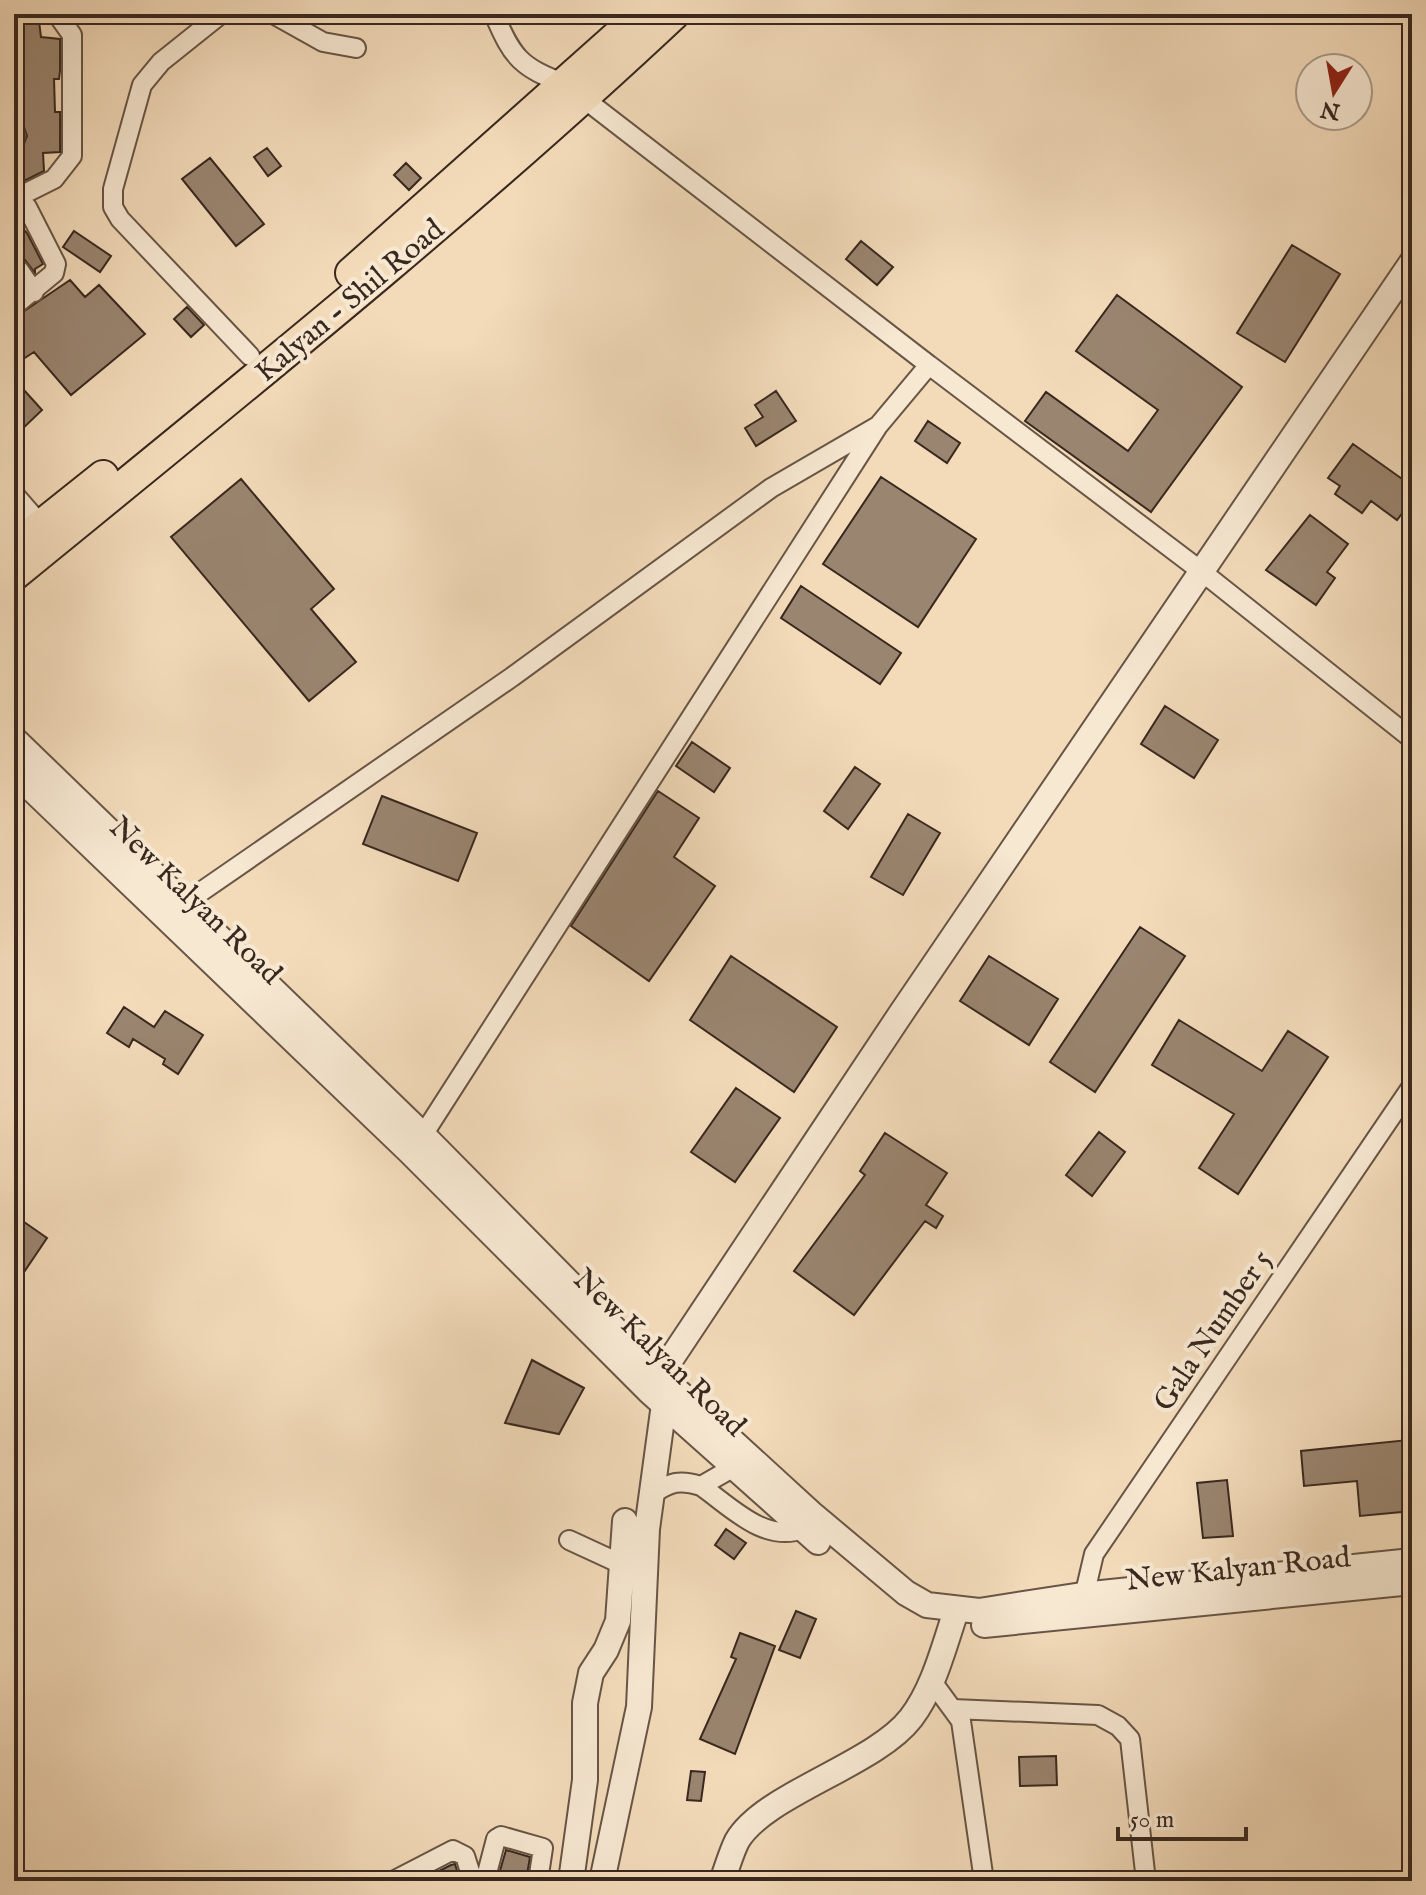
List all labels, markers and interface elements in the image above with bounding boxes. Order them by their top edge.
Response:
north arrow [1294,52,1374,132]
text: N [1319,94,1344,125]
street label: Kalyan - Shil Road [248,211,453,392]
street label: New Kalyan Road [100,809,290,994]
street label: Gala Number 5 [1146,1243,1282,1419]
street label: New Kalyan Road [564,1261,754,1446]
street label: New Kalyan Road [1124,1539,1353,1601]
scale bar [1118,1791,1246,1841]
text: 50 m [1130,1805,1174,1836]

